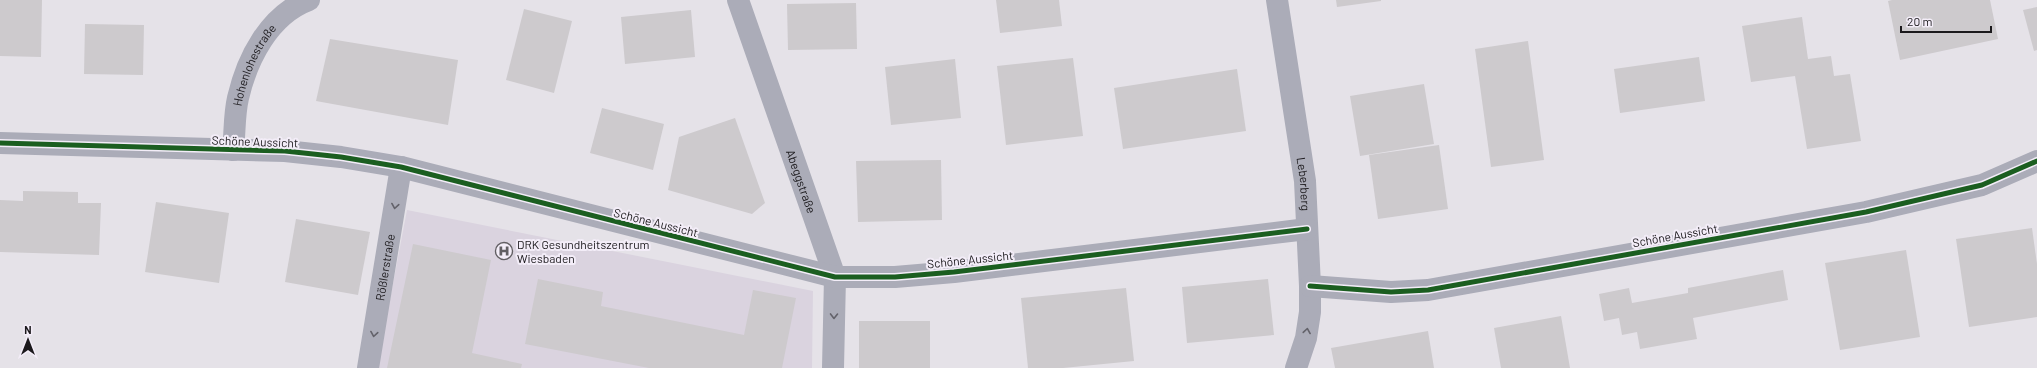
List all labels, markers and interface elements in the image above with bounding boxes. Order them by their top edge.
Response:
scale bar [1901,8,1991,34]
text: 20 m [1907,14,1933,28]
street label: Hohenlohestraße [230,21,278,107]
street label: Schöne Aussicht [212,132,298,150]
street label: Abeggstraße [784,147,819,215]
street label: Leberberg [1294,156,1313,211]
one-way arrow [391,203,400,209]
street label: Schöne Aussicht [612,205,700,239]
street label: Schöne Aussicht [1631,221,1719,249]
street label: Rößlerstraße [372,233,397,302]
place label: DRK Gesundheitszentrum Wiesbaden [517,237,650,265]
hospital icon: DRK Gesundheitszentrum Wiesbaden [494,241,514,261]
street label: Schöne Aussicht [926,248,1014,270]
one-way arrow [830,313,838,319]
north arrow [8,320,48,360]
text: N [24,323,32,336]
one-way arrow [1302,328,1311,334]
one-way arrow [370,331,379,337]

